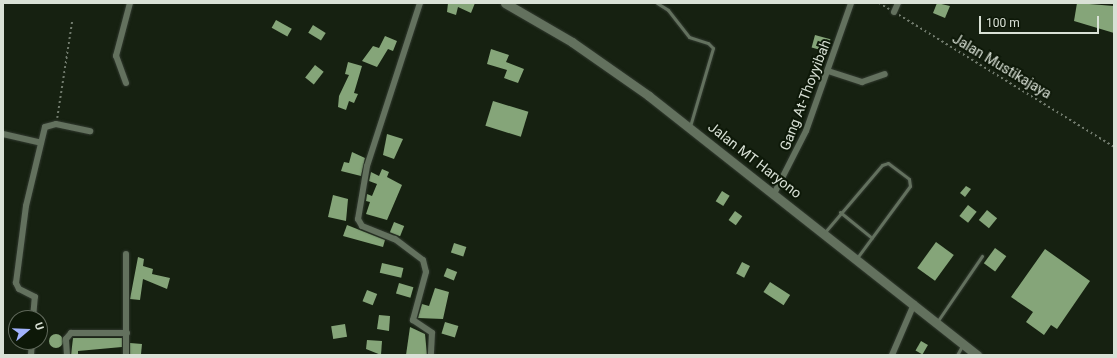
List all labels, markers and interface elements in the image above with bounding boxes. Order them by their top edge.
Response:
scale bar [981,8,1101,34]
text: 100 m [986,16,1020,30]
street label: Jalan Mustikajaya [949,30,1055,102]
street label: Gang At-Thoyyibah [776,37,834,153]
street label: Jalan MT Haryono [705,118,805,202]
north arrow [8,310,48,350]
text: U [32,321,46,332]

